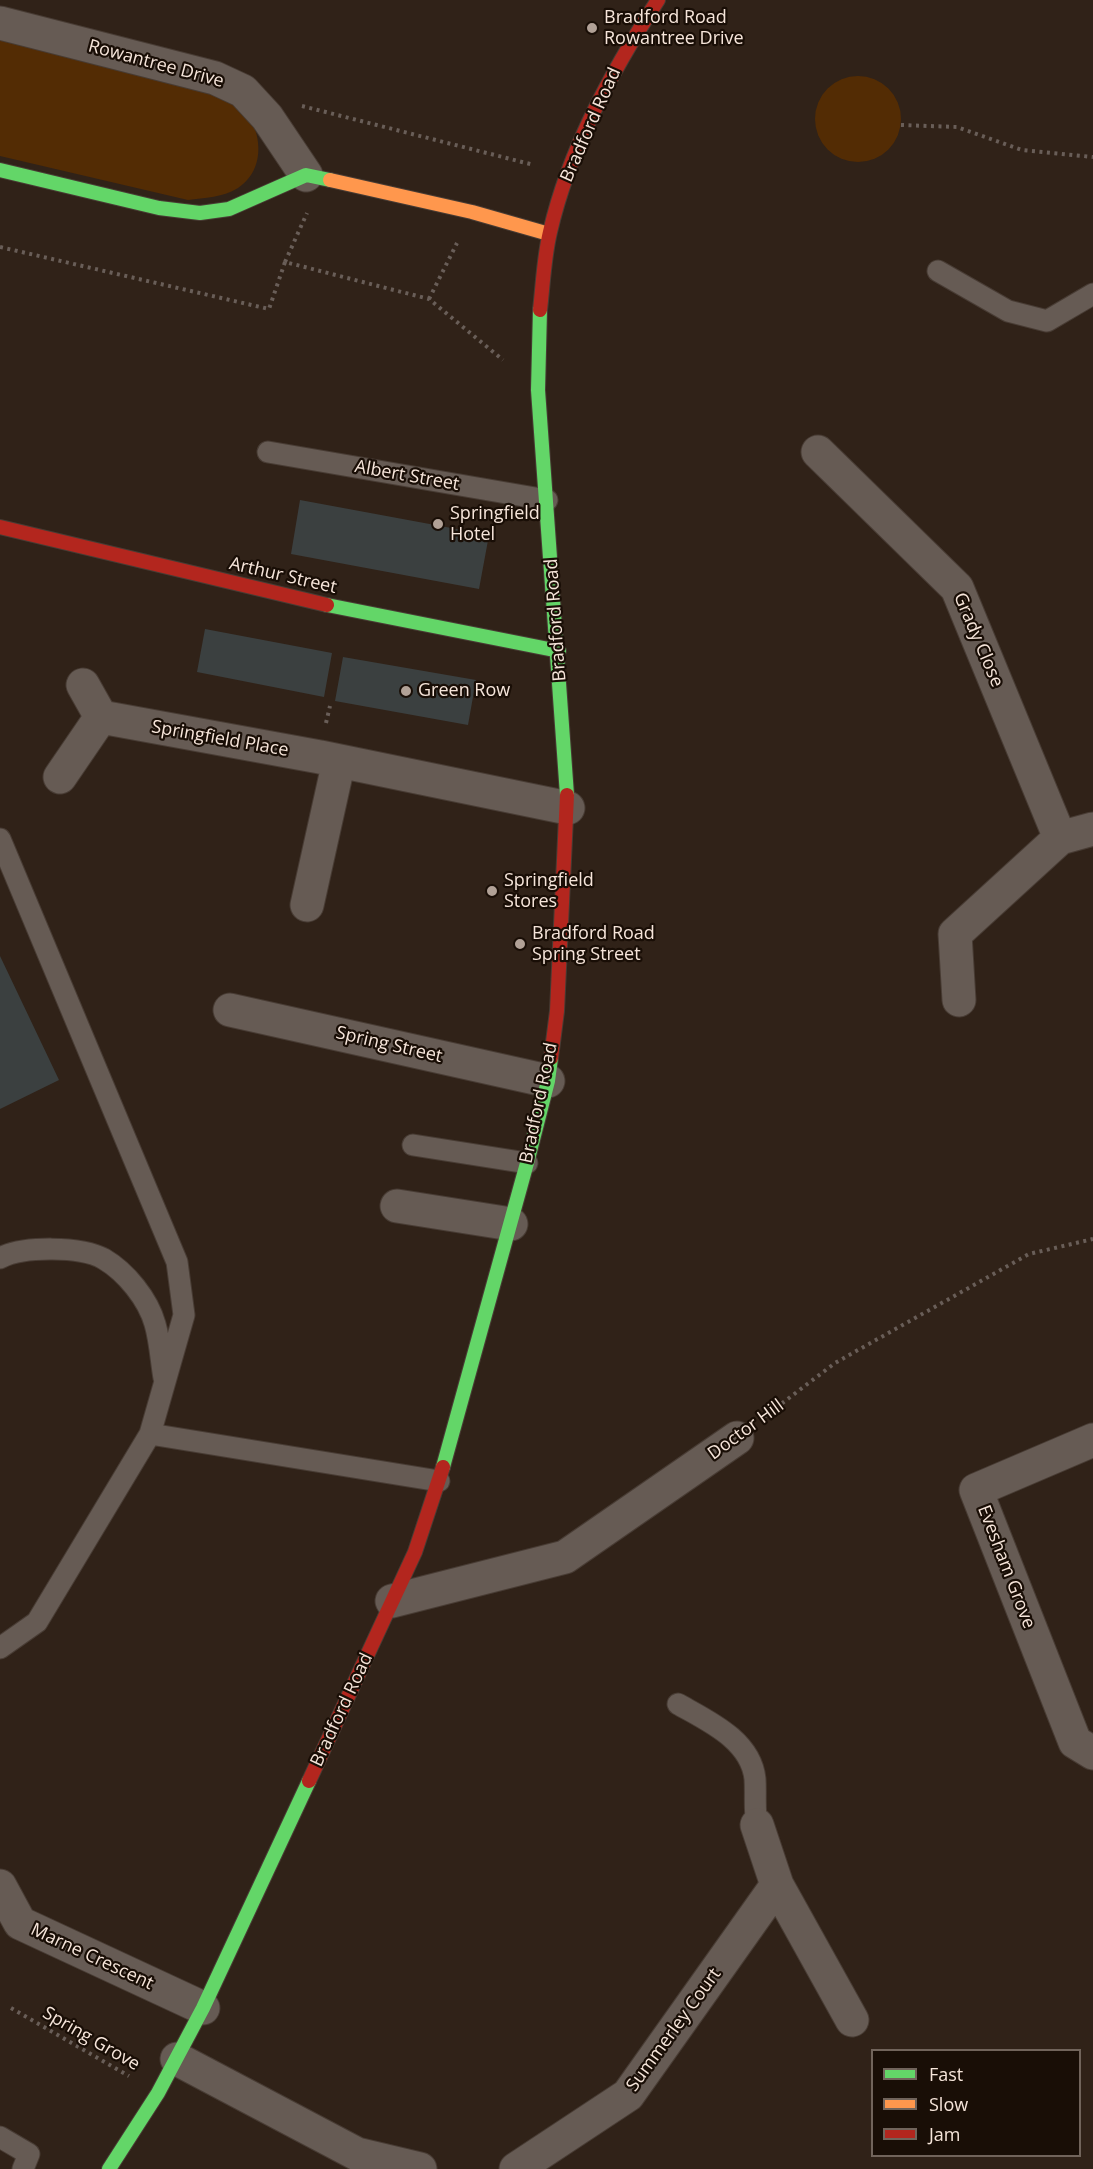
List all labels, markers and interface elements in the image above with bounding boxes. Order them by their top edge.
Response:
place label: Bradford Road Rowantree Drive [604,7,744,50]
marker: Bradford Road Rowantree Drive [585,21,599,35]
street label: Rowantree Drive [86,35,226,93]
street label: Bradford Road [556,64,626,186]
street label: Albert Street [353,456,461,496]
place label: Springfield Hotel [450,503,540,546]
marker: Springfield Hotel [431,517,445,531]
street label: Arthur Street [227,553,339,599]
street label: Bradford Road [541,558,571,682]
street label: Grady Close [948,590,1008,690]
place label: Green Row [418,680,510,702]
marker: Green Row [399,684,413,698]
street label: Springfield Place [150,716,290,762]
place label: Springfield Stores [504,870,594,912]
marker: Springfield Stores [485,884,499,898]
place label: Bradford Road Spring Street [532,923,655,966]
marker: Bradford Road Spring Street [513,937,527,951]
street label: Spring Street [334,1022,444,1068]
street label: Bradford Road [516,1041,562,1165]
street label: Doctor Hill [704,1395,788,1465]
street label: Evesham Grove [973,1502,1039,1632]
street label: Bradford Road [306,1650,378,1770]
street label: Marne Crescent [27,1919,157,1995]
street label: Summerley Court [622,1964,726,2096]
street label: Spring Grove [39,2002,143,2076]
legend [871,2049,1081,2157]
text: Fast [929,2062,963,2086]
text: Slow [929,2092,968,2116]
text: Jam [929,2122,961,2146]

